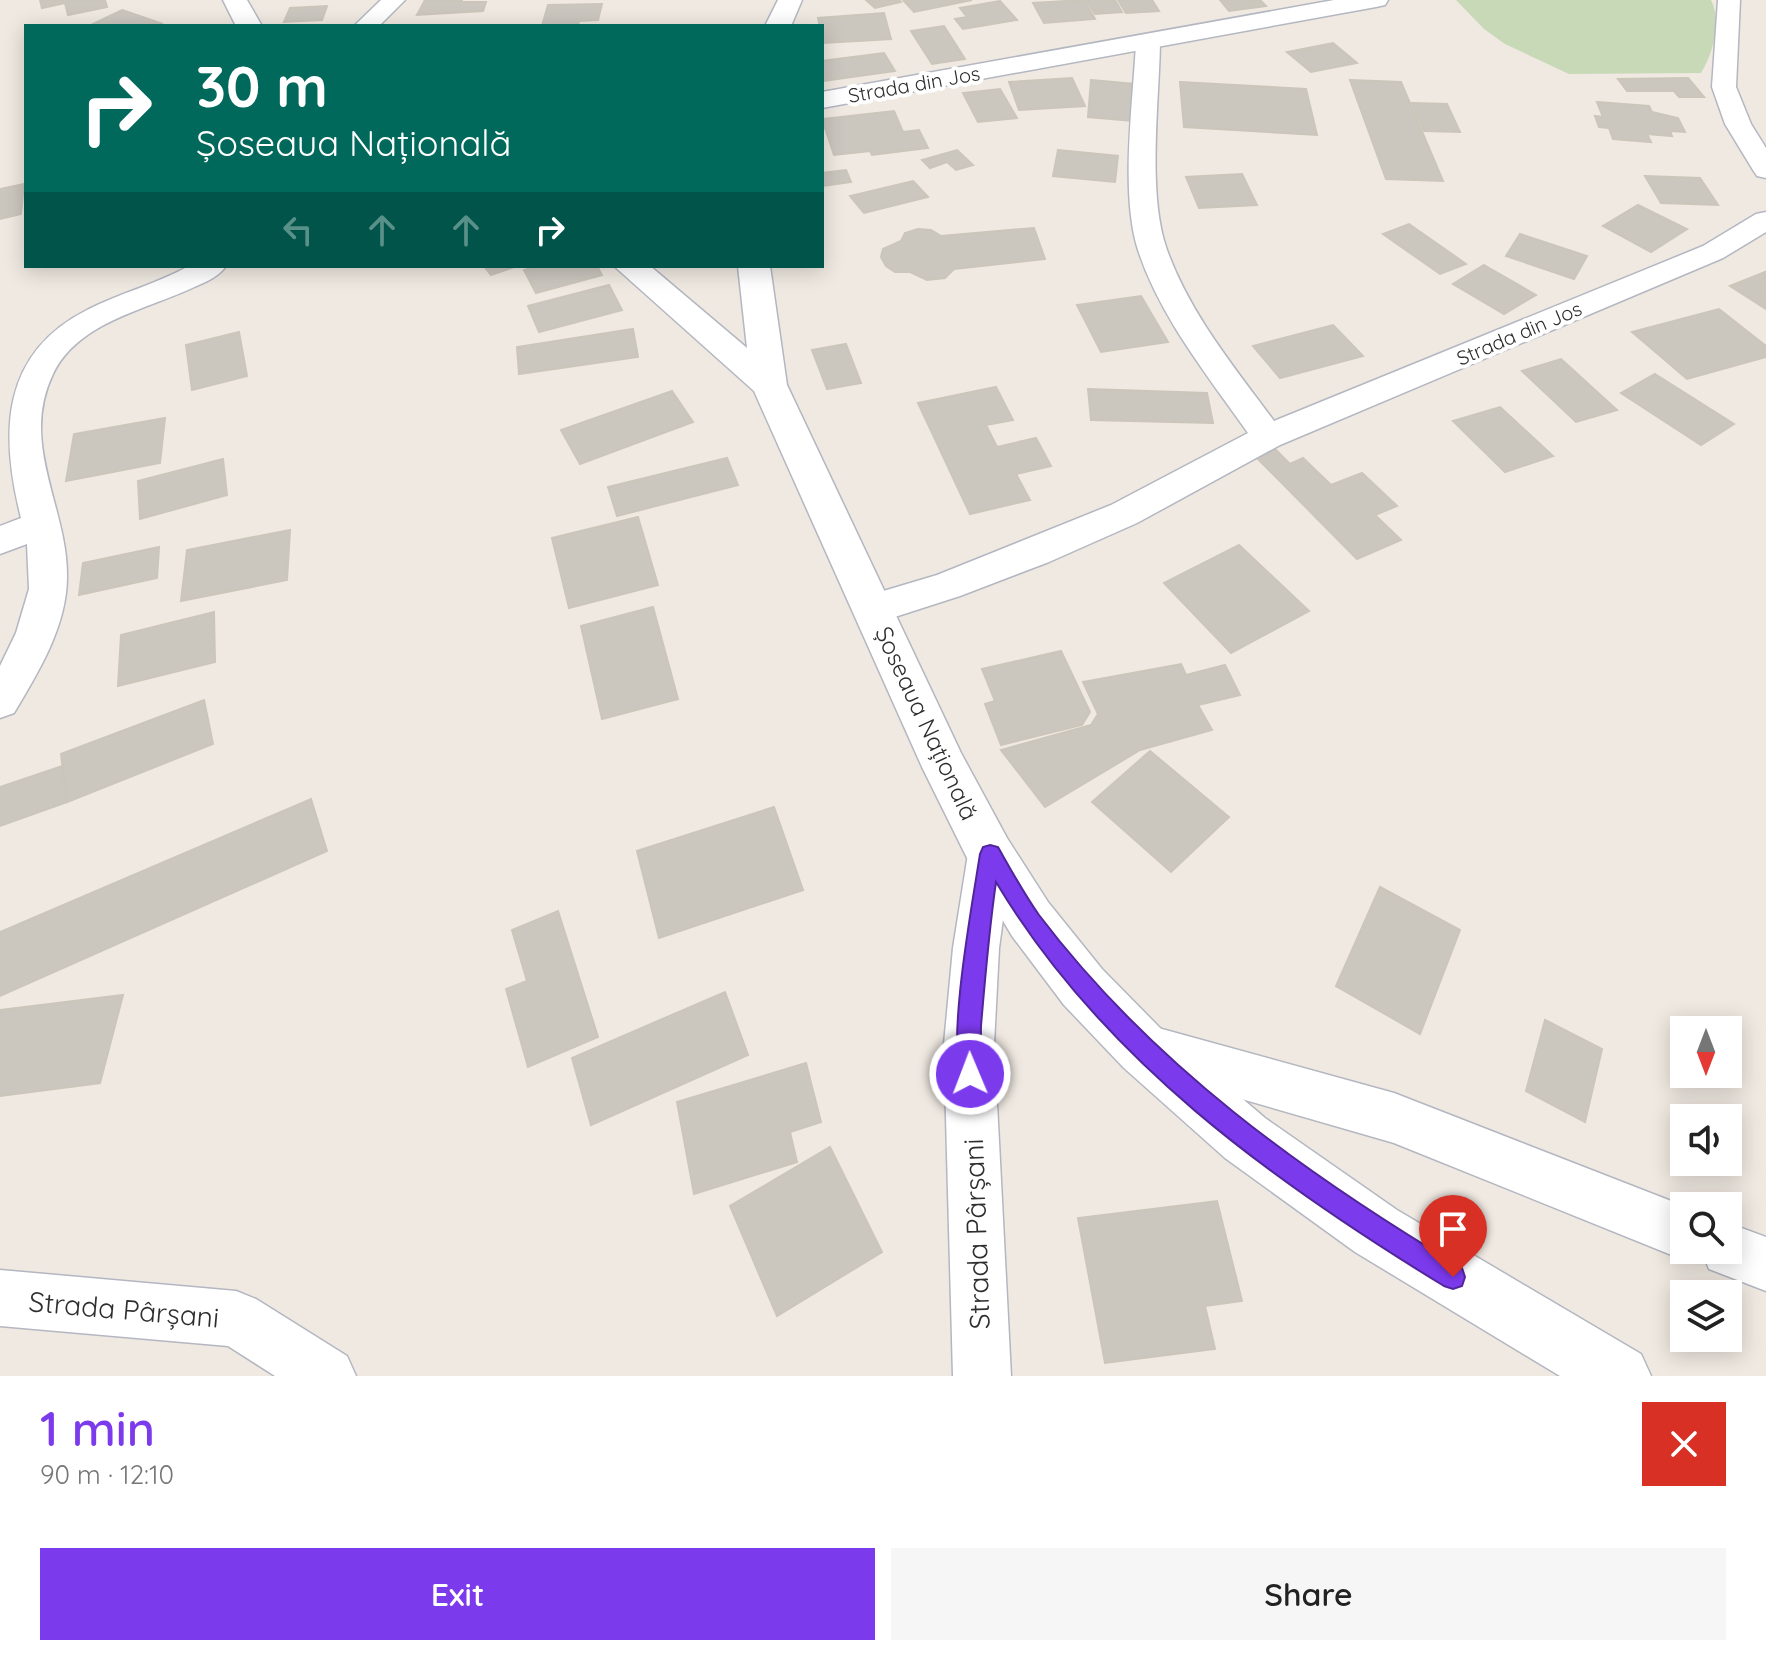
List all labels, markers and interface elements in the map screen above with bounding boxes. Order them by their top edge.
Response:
text: 30 m [196,51,328,121]
icon: right [64,56,168,160]
street label: Strada din Jos [846,60,982,108]
text: Șoseaua Națională [196,120,511,165]
icon: left [276,208,320,252]
icon: ahead [360,208,404,252]
icon: ahead [444,208,488,252]
icon: right [528,208,572,252]
street label: Strada din Jos [1453,295,1585,371]
street label: Șoseaua Națională [869,621,985,825]
north arrow [1670,1016,1742,1088]
map controls [1670,1016,1742,1352]
position arrow [928,1032,1012,1116]
button: sound [1670,1104,1742,1176]
street label: Strada Pârșani [955,1138,997,1330]
button: search [1670,1192,1742,1264]
pin [1419,1195,1487,1277]
icon: arrive [1431,1207,1475,1251]
button: layers [1670,1280,1742,1352]
street label: Strada Pârșani [27,1283,221,1335]
text: 1 min [40,1398,155,1458]
button: close [1642,1402,1726,1486]
text: 90 m · 12:10 [40,1458,174,1491]
button: Exit [40,1548,875,1640]
button: Share [891,1548,1726,1640]

